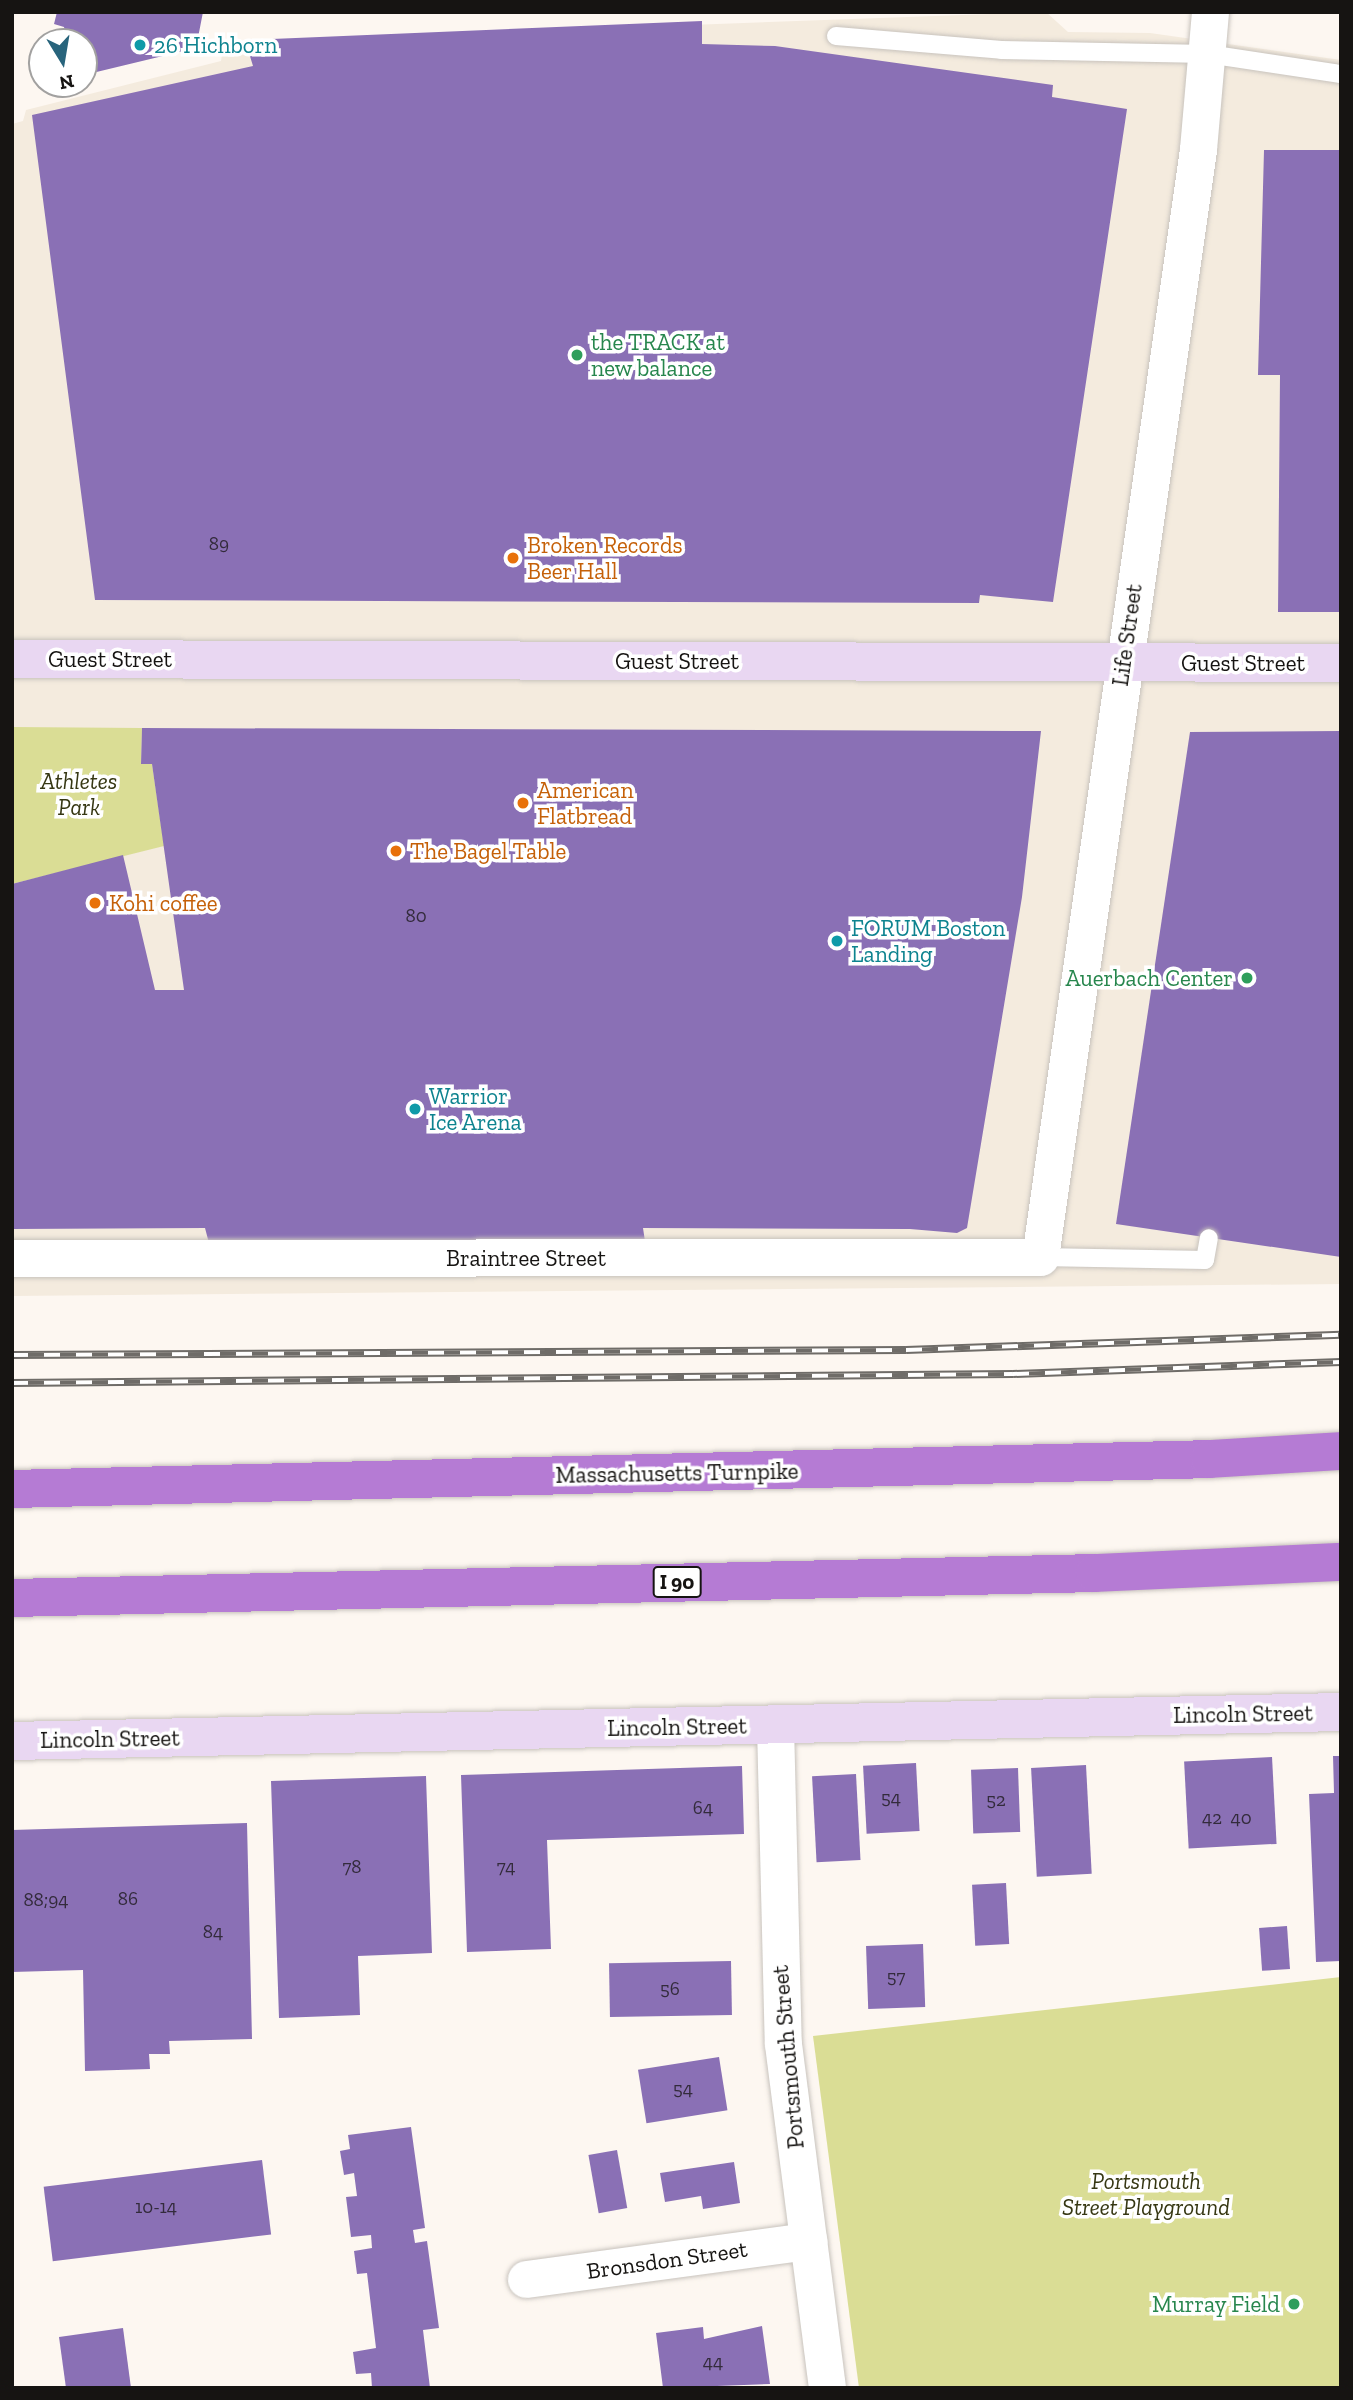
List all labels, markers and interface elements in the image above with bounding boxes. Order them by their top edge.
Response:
north arrow [28,28,98,98]
place label: 26 Hichborn [154,31,278,59]
marker: 26 Hichborn [132,37,148,53]
text: N [57,69,76,95]
place label: the TRACK at new balance [591,328,726,382]
marker: the TRACK at new balance [569,347,585,363]
place label: Broken Records Beer Hall [527,531,683,585]
house number: 89 [209,533,229,555]
marker: Broken Records Beer Hall [505,550,521,566]
street label: Life Street [1106,582,1148,688]
street label: Guest Street [48,645,172,673]
street label: Guest Street [615,647,739,675]
street label: Guest Street [1181,649,1305,677]
park label: Athletes Park [41,767,117,821]
place label: American Flatbread [537,776,634,830]
marker: American Flatbread [515,795,531,811]
place label: The Bagel Table [410,837,567,865]
marker: The Bagel Table [388,843,404,859]
place label: Kohi coffee [109,889,218,917]
marker: Kohi coffee [87,895,103,911]
house number: 80 [405,905,427,927]
place label: FORUM Boston Landing [851,914,1005,968]
marker: FORUM Boston Landing [829,933,845,949]
place label: Auerbach Center [1065,964,1233,992]
marker: Auerbach Center [1239,970,1255,986]
place label: Warrior Ice Arena [429,1082,522,1136]
marker: Warrior Ice Arena [407,1101,423,1117]
street label: Braintree Street [446,1244,606,1272]
street label: Massachusetts Turnpike [555,1457,799,1489]
road number: I 90 [652,1564,702,1600]
street label: Lincoln Street [1173,1699,1313,1729]
street label: Lincoln Street [607,1712,747,1742]
street label: Lincoln Street [40,1724,180,1754]
house number: 54 [881,1787,901,1809]
house number: 52 [986,1789,1006,1811]
house number: 64 [693,1797,713,1819]
house number: 42 [1202,1807,1222,1829]
house number: 40 [1230,1807,1252,1829]
house number: 78 [342,1856,362,1878]
house number: 74 [497,1856,515,1878]
house number: 86 [118,1888,138,1910]
house number: 88;94 [23,1889,69,1911]
house number: 84 [203,1921,223,1943]
street label: Portsmouth Street [766,1964,810,2150]
house number: 57 [887,1966,905,1988]
house number: 56 [660,1978,680,2000]
house number: 54 [673,2078,693,2100]
park label: Portsmouth Street Playground [1062,2167,1230,2221]
house number: 10-14 [135,2196,177,2218]
street label: Bronsdon Street [585,2235,749,2285]
place label: Murray Field [1152,2290,1280,2318]
marker: Murray Field [1286,2296,1302,2312]
house number: 44 [703,2351,723,2373]

